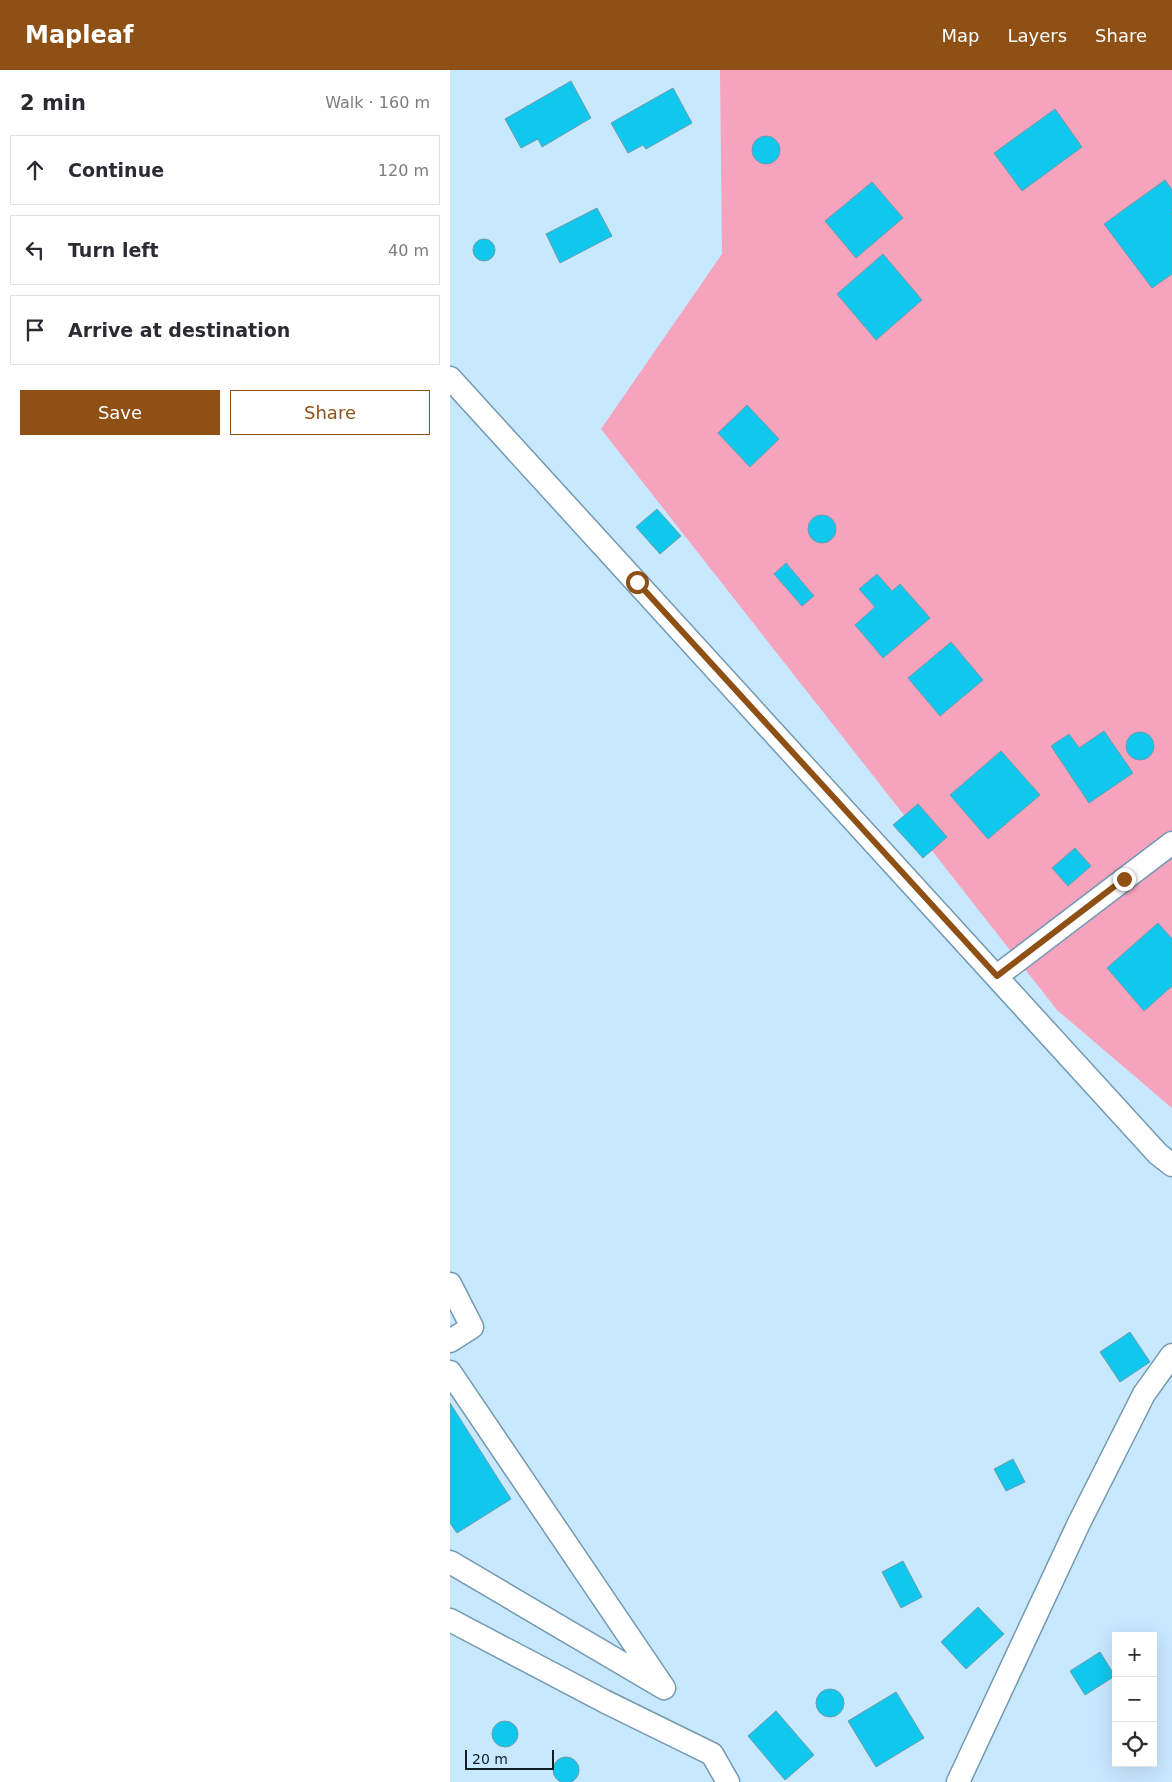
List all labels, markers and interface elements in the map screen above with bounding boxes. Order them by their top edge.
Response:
text: Mapleaf [25,21,133,49]
text: Map [941,25,979,46]
text: Layers [1007,25,1067,46]
text: Share [1095,25,1147,46]
text: 2 min [20,91,86,115]
text: Walk · 160 m [325,93,430,112]
icon: ahead [21,156,49,184]
text: Continue [68,159,164,181]
text: 120 m [378,161,429,180]
icon: left [21,236,49,264]
text: Turn left [68,239,159,261]
text: 40 m [388,241,429,260]
icon: arrive [21,316,49,344]
text: Arrive at destination [68,319,290,341]
button: Save [20,390,220,435]
button: Share [230,390,430,435]
route start [626,571,649,594]
route end [1113,868,1136,891]
map controls [1112,1632,1157,1767]
button: + [1112,1632,1157,1677]
button: − [1112,1677,1157,1722]
button: locate [1112,1722,1157,1767]
scale bar [465,1747,554,1770]
text: 20 m [472,1751,508,1767]

